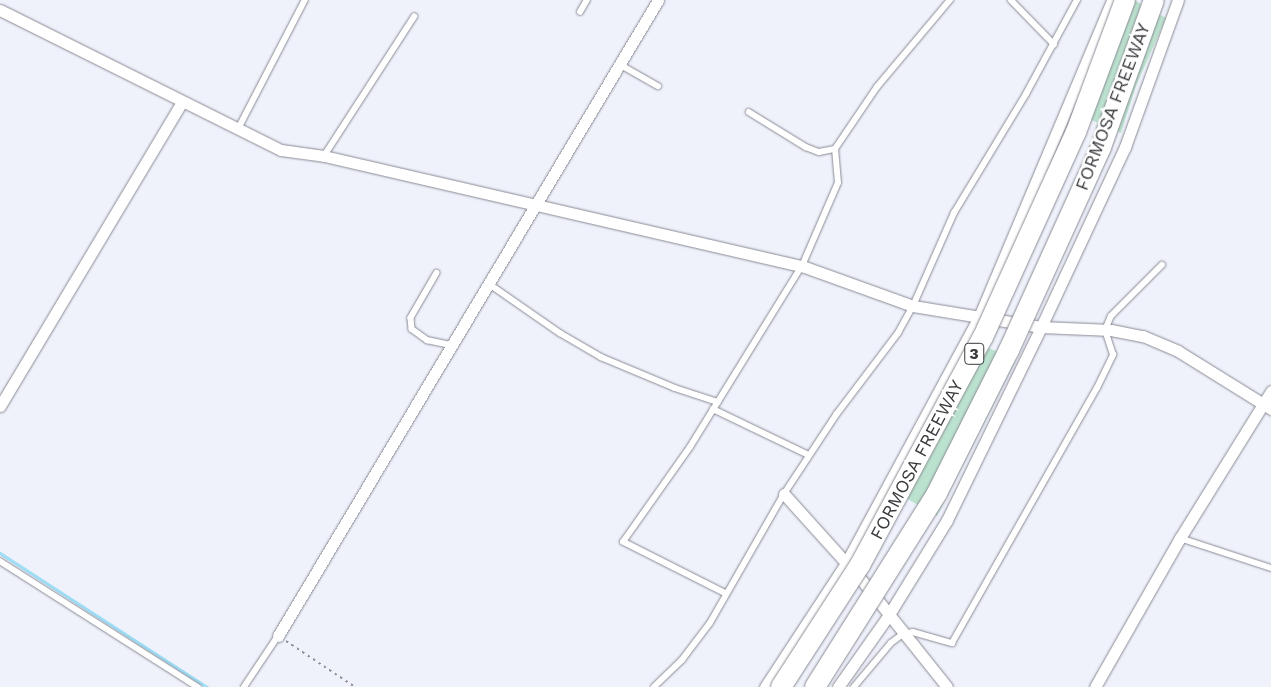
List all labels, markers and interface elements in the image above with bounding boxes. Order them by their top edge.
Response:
street label: FORMOSA FREEWAY [1071,20,1155,194]
road number: 3 [964,340,984,368]
street label: FORMOSA FREEWAY [866,376,968,544]

